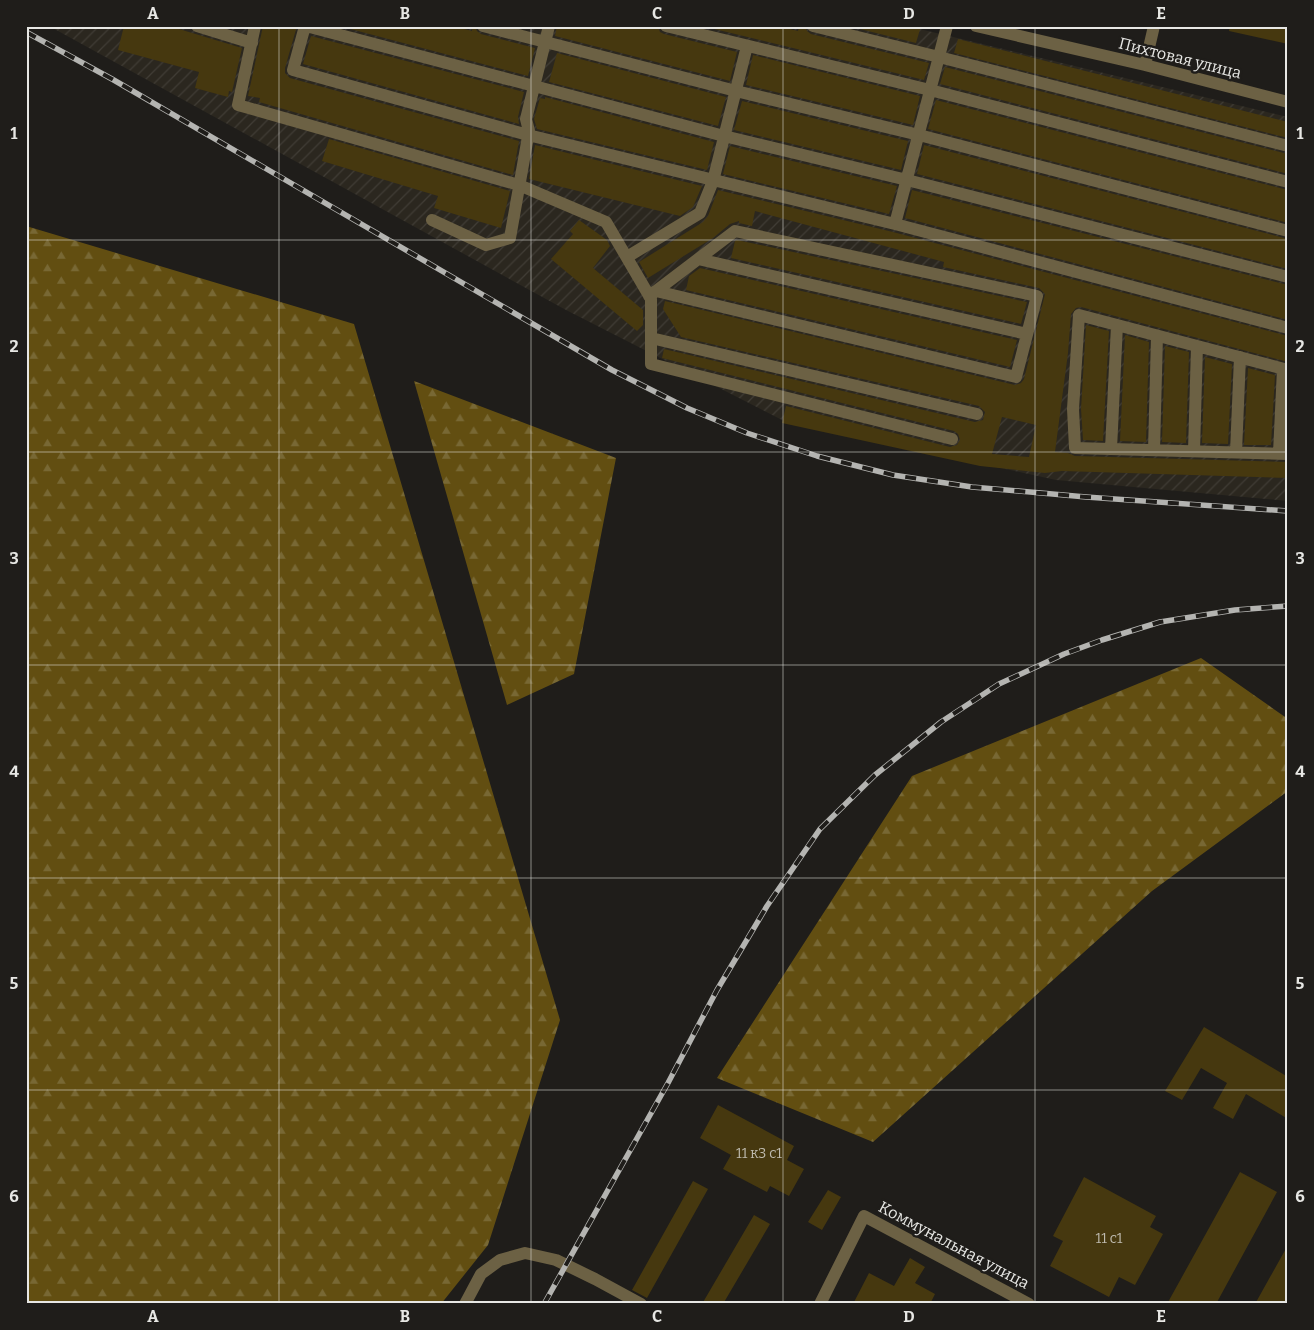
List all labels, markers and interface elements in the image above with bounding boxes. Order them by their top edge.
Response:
text: A [147,4,159,23]
text: B [400,4,410,23]
text: C [652,4,662,23]
text: D [903,4,915,23]
text: E [1156,4,1166,23]
street label: Пихтовая улица [1117,34,1244,82]
text: 1 [11,124,18,143]
text: 1 [1297,124,1304,143]
text: 2 [9,337,19,356]
text: 2 [1295,337,1305,356]
text: 3 [9,549,19,568]
text: 3 [1295,549,1305,568]
text: 4 [9,762,19,781]
text: 4 [1295,762,1305,781]
text: 5 [10,974,19,993]
text: 5 [1296,974,1305,993]
house number: 11 к3 с1 [736,1145,782,1162]
text: 6 [9,1187,19,1206]
text: 6 [1295,1187,1305,1206]
street label: Коммунальная улица [875,1197,1033,1293]
house number: 11 с1 [1095,1230,1123,1247]
text: A [147,1307,159,1326]
text: B [400,1307,410,1326]
text: C [652,1307,662,1326]
text: D [903,1307,915,1326]
text: E [1156,1307,1166,1326]

